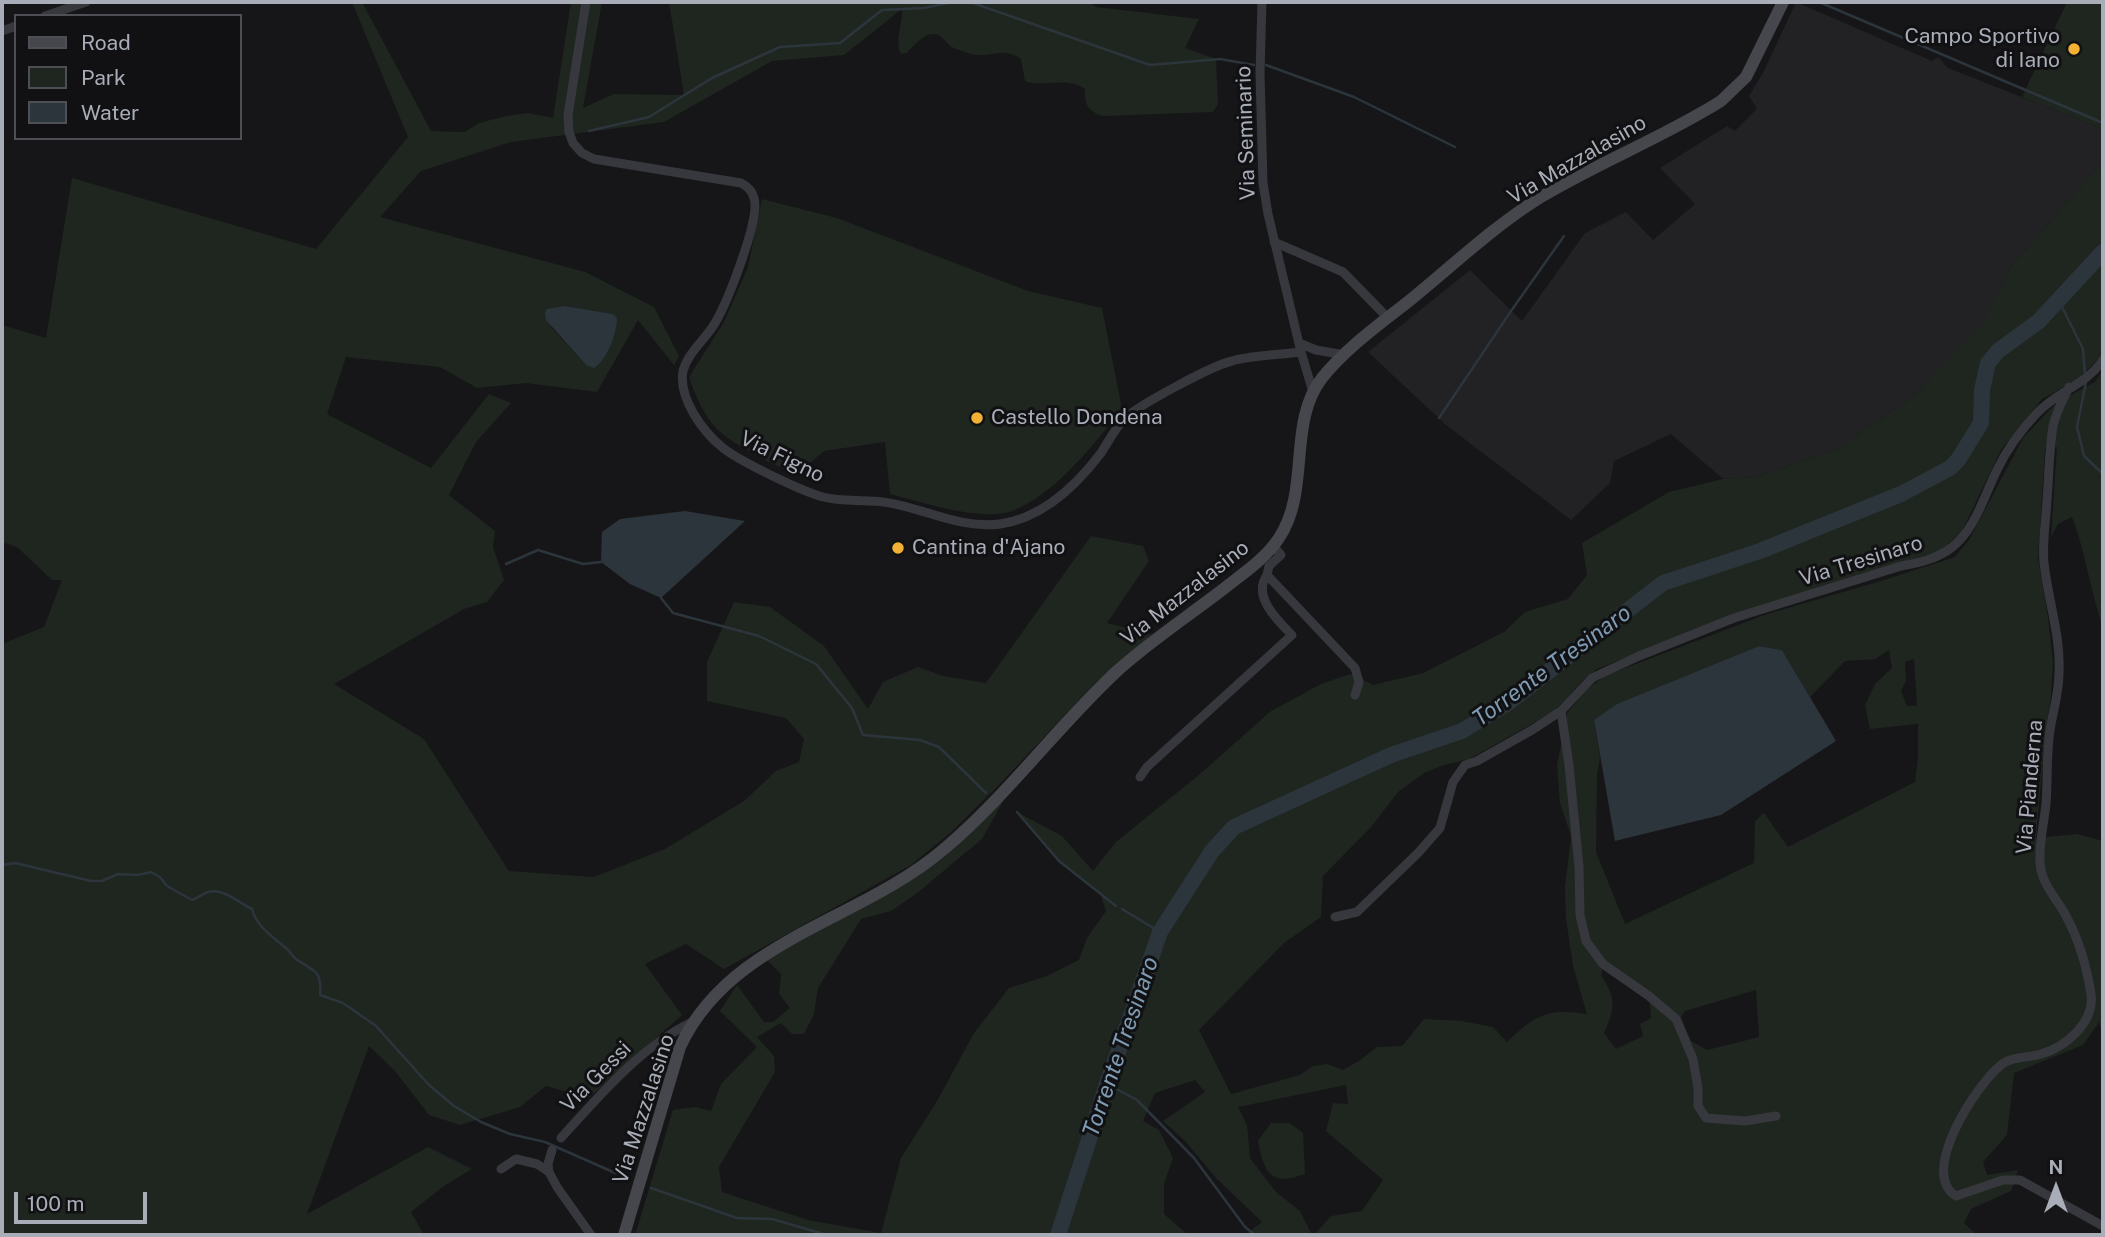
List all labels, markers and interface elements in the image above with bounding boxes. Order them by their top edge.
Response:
legend [14,14,242,140]
place label: Campo Sportivo di Iano [1904,24,2060,74]
text: Road [81,30,131,55]
marker: Campo Sportivo di Iano [2066,41,2082,57]
text: Park [81,65,126,90]
street label: Via Seminario [1231,65,1261,201]
text: Water [81,100,139,125]
street label: Via Mazzalasino [1503,110,1651,210]
place label: Castello Dondena [991,405,1163,431]
marker: Castello Dondena [969,410,985,426]
street label: Via Figno [736,426,828,488]
street label: Via Tresinaro [1796,530,1926,592]
place label: Cantina d'Ajano [912,535,1065,561]
street label: Via Mazzalasino [1116,535,1254,651]
marker: Cantina d'Ajano [890,540,906,556]
water label: Torrente Tresinaro [1468,599,1636,733]
street label: Via Pianderna [2012,719,2048,855]
water label: Torrente Tresinaro [1077,953,1165,1141]
street label: Via Mazzalasino [608,1031,680,1187]
street label: Via Gessi [555,1036,637,1118]
north arrow [2021,1153,2091,1223]
text: N [2049,1156,2063,1178]
scale bar [18,1178,150,1222]
text: 100 m [27,1191,84,1216]

